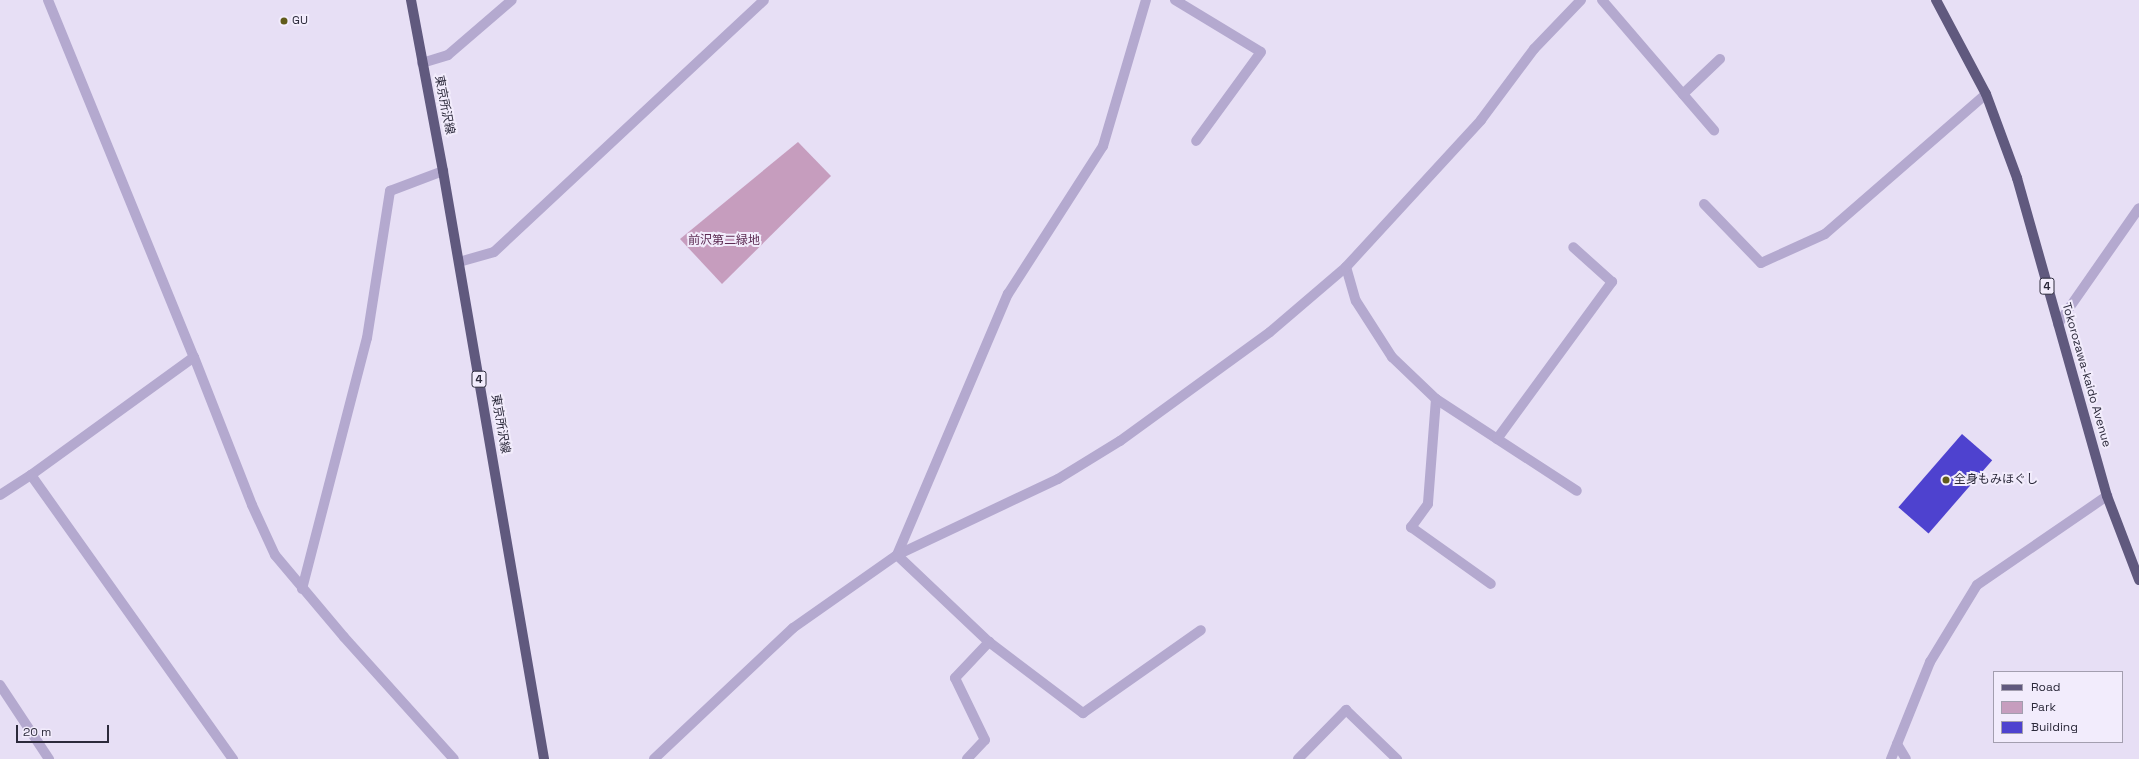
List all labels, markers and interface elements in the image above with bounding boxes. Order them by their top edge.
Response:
place label: GU [292,14,308,28]
marker: GU [279,16,289,26]
street label: 東京所沢線 [431,74,457,136]
park label: 前沢第二緑地 [688,234,760,248]
road number: 4 [2039,277,2055,295]
street label: Tokorozawa-kaido Avenue [2058,301,2114,449]
road number: 4 [471,370,487,388]
street label: 東京所沢線 [488,393,512,455]
place label: 全身もみほぐし [1954,473,2038,487]
marker: 全身もみほぐし [1941,475,1951,485]
legend [1993,671,2123,743]
text: Road [2031,679,2060,695]
text: Park [2031,699,2056,715]
scale bar [18,717,111,743]
text: Building [2031,719,2078,735]
text: 20 m [23,724,51,740]

